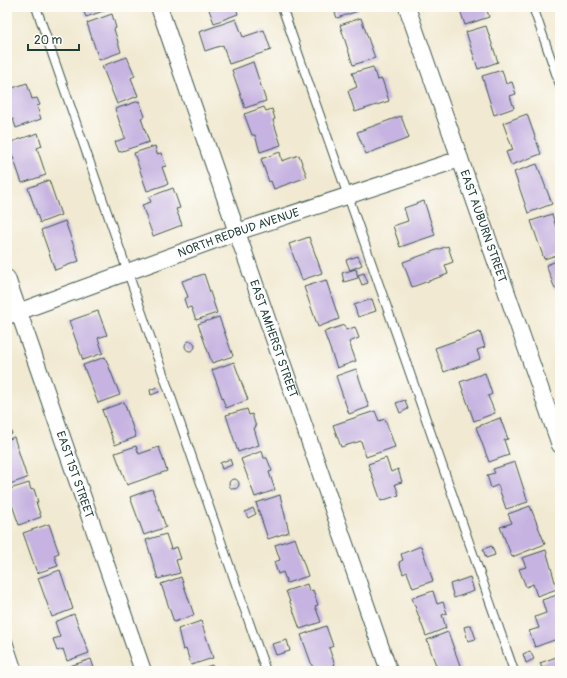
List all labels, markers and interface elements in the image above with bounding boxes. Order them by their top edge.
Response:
scale bar [28,26,79,52]
text: 20 m [34,33,63,48]
street label: EAST AUBURN STREET [456,168,510,285]
street label: NORTH REDBUD AVENUE [176,205,301,261]
street label: EAST AMHERST STREET [246,278,301,400]
street label: EAST 1ST STREET [53,429,97,521]

